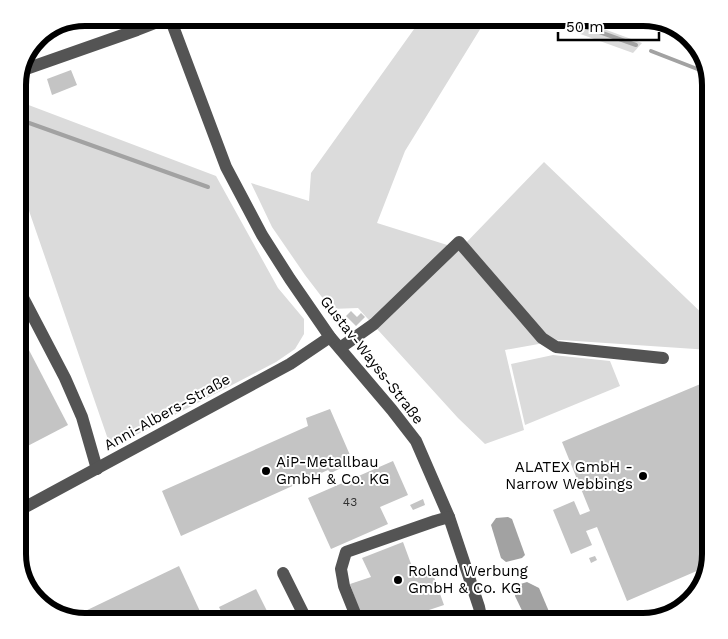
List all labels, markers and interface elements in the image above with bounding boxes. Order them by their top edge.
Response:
scale bar [558,10,659,42]
text: 50 m [566,18,603,36]
street label: Gustav-Wayss-Straße [316,292,428,428]
street label: Anni-Albers-Straße [101,370,233,454]
place label: AiP-Metallbau GmbH & Co. KG [276,453,389,488]
place label: ALATEX GmbH - Narrow Webbings [505,458,633,493]
marker: AiP-Metallbau GmbH & Co. KG [260,465,272,477]
marker: ALATEX GmbH - Narrow Webbings [637,470,649,482]
house number: 43 [343,495,357,509]
place label: Roland Werbung GmbH & Co. KG [408,562,528,597]
marker: Roland Werbung GmbH & Co. KG [392,574,404,586]

